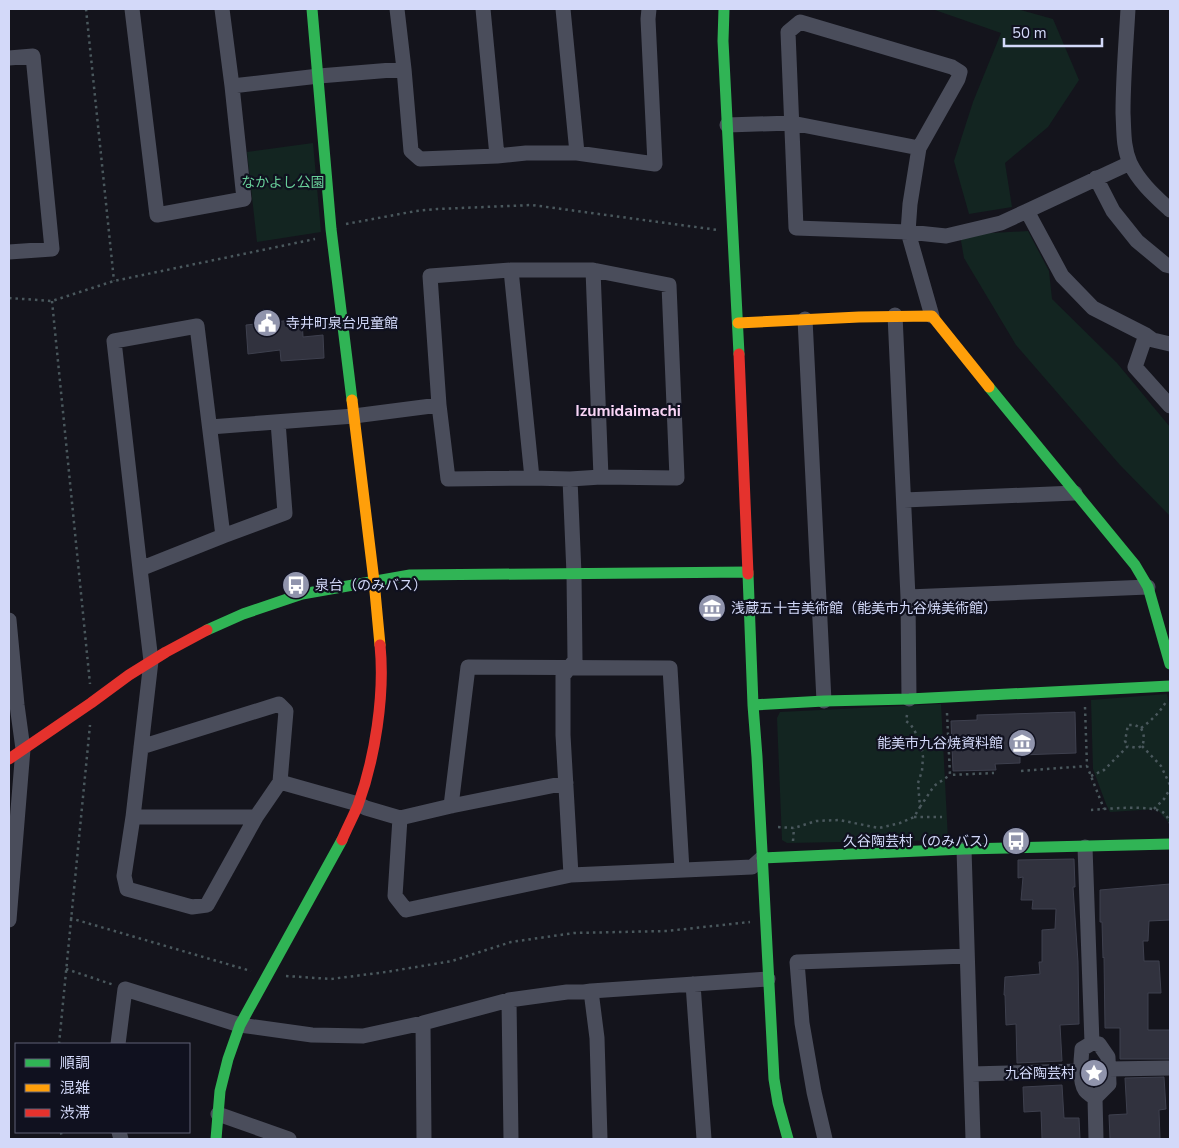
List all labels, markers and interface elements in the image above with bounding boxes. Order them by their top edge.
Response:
scale bar [1004,15,1102,47]
text: 50 m [1012,23,1047,43]
park label: なかよし公園 [241,173,325,192]
public building icon: 寺井町泉台児童館 [252,308,282,338]
place label: 寺井町泉台児童館 [286,314,398,333]
district label: Izumidaimachi [575,400,681,422]
bus stop icon: 泉台（のみバス） [281,570,311,600]
place label: 泉台（のみバス） [315,576,427,595]
museum icon: 浅蔵五十吉美術館（能美市九谷焼美術館） [697,593,727,623]
place label: 浅蔵五十吉美術館（能美市九谷焼美術館） [731,599,997,618]
museum icon: 能美市九谷焼資料館 [1007,728,1037,758]
place label: 能美市九谷焼資料館 [877,734,1003,753]
bus stop icon: 久谷陶芸村（のみバス） [1001,826,1031,856]
place label: 久谷陶芸村（のみバス） [843,832,997,851]
legend [15,1043,190,1133]
text: 順調 [60,1053,90,1073]
place icon: 九谷陶芸村 [1079,1058,1109,1088]
place label: 九谷陶芸村 [1005,1064,1075,1083]
text: 混雑 [60,1078,90,1098]
text: 渋滞 [60,1103,90,1123]

